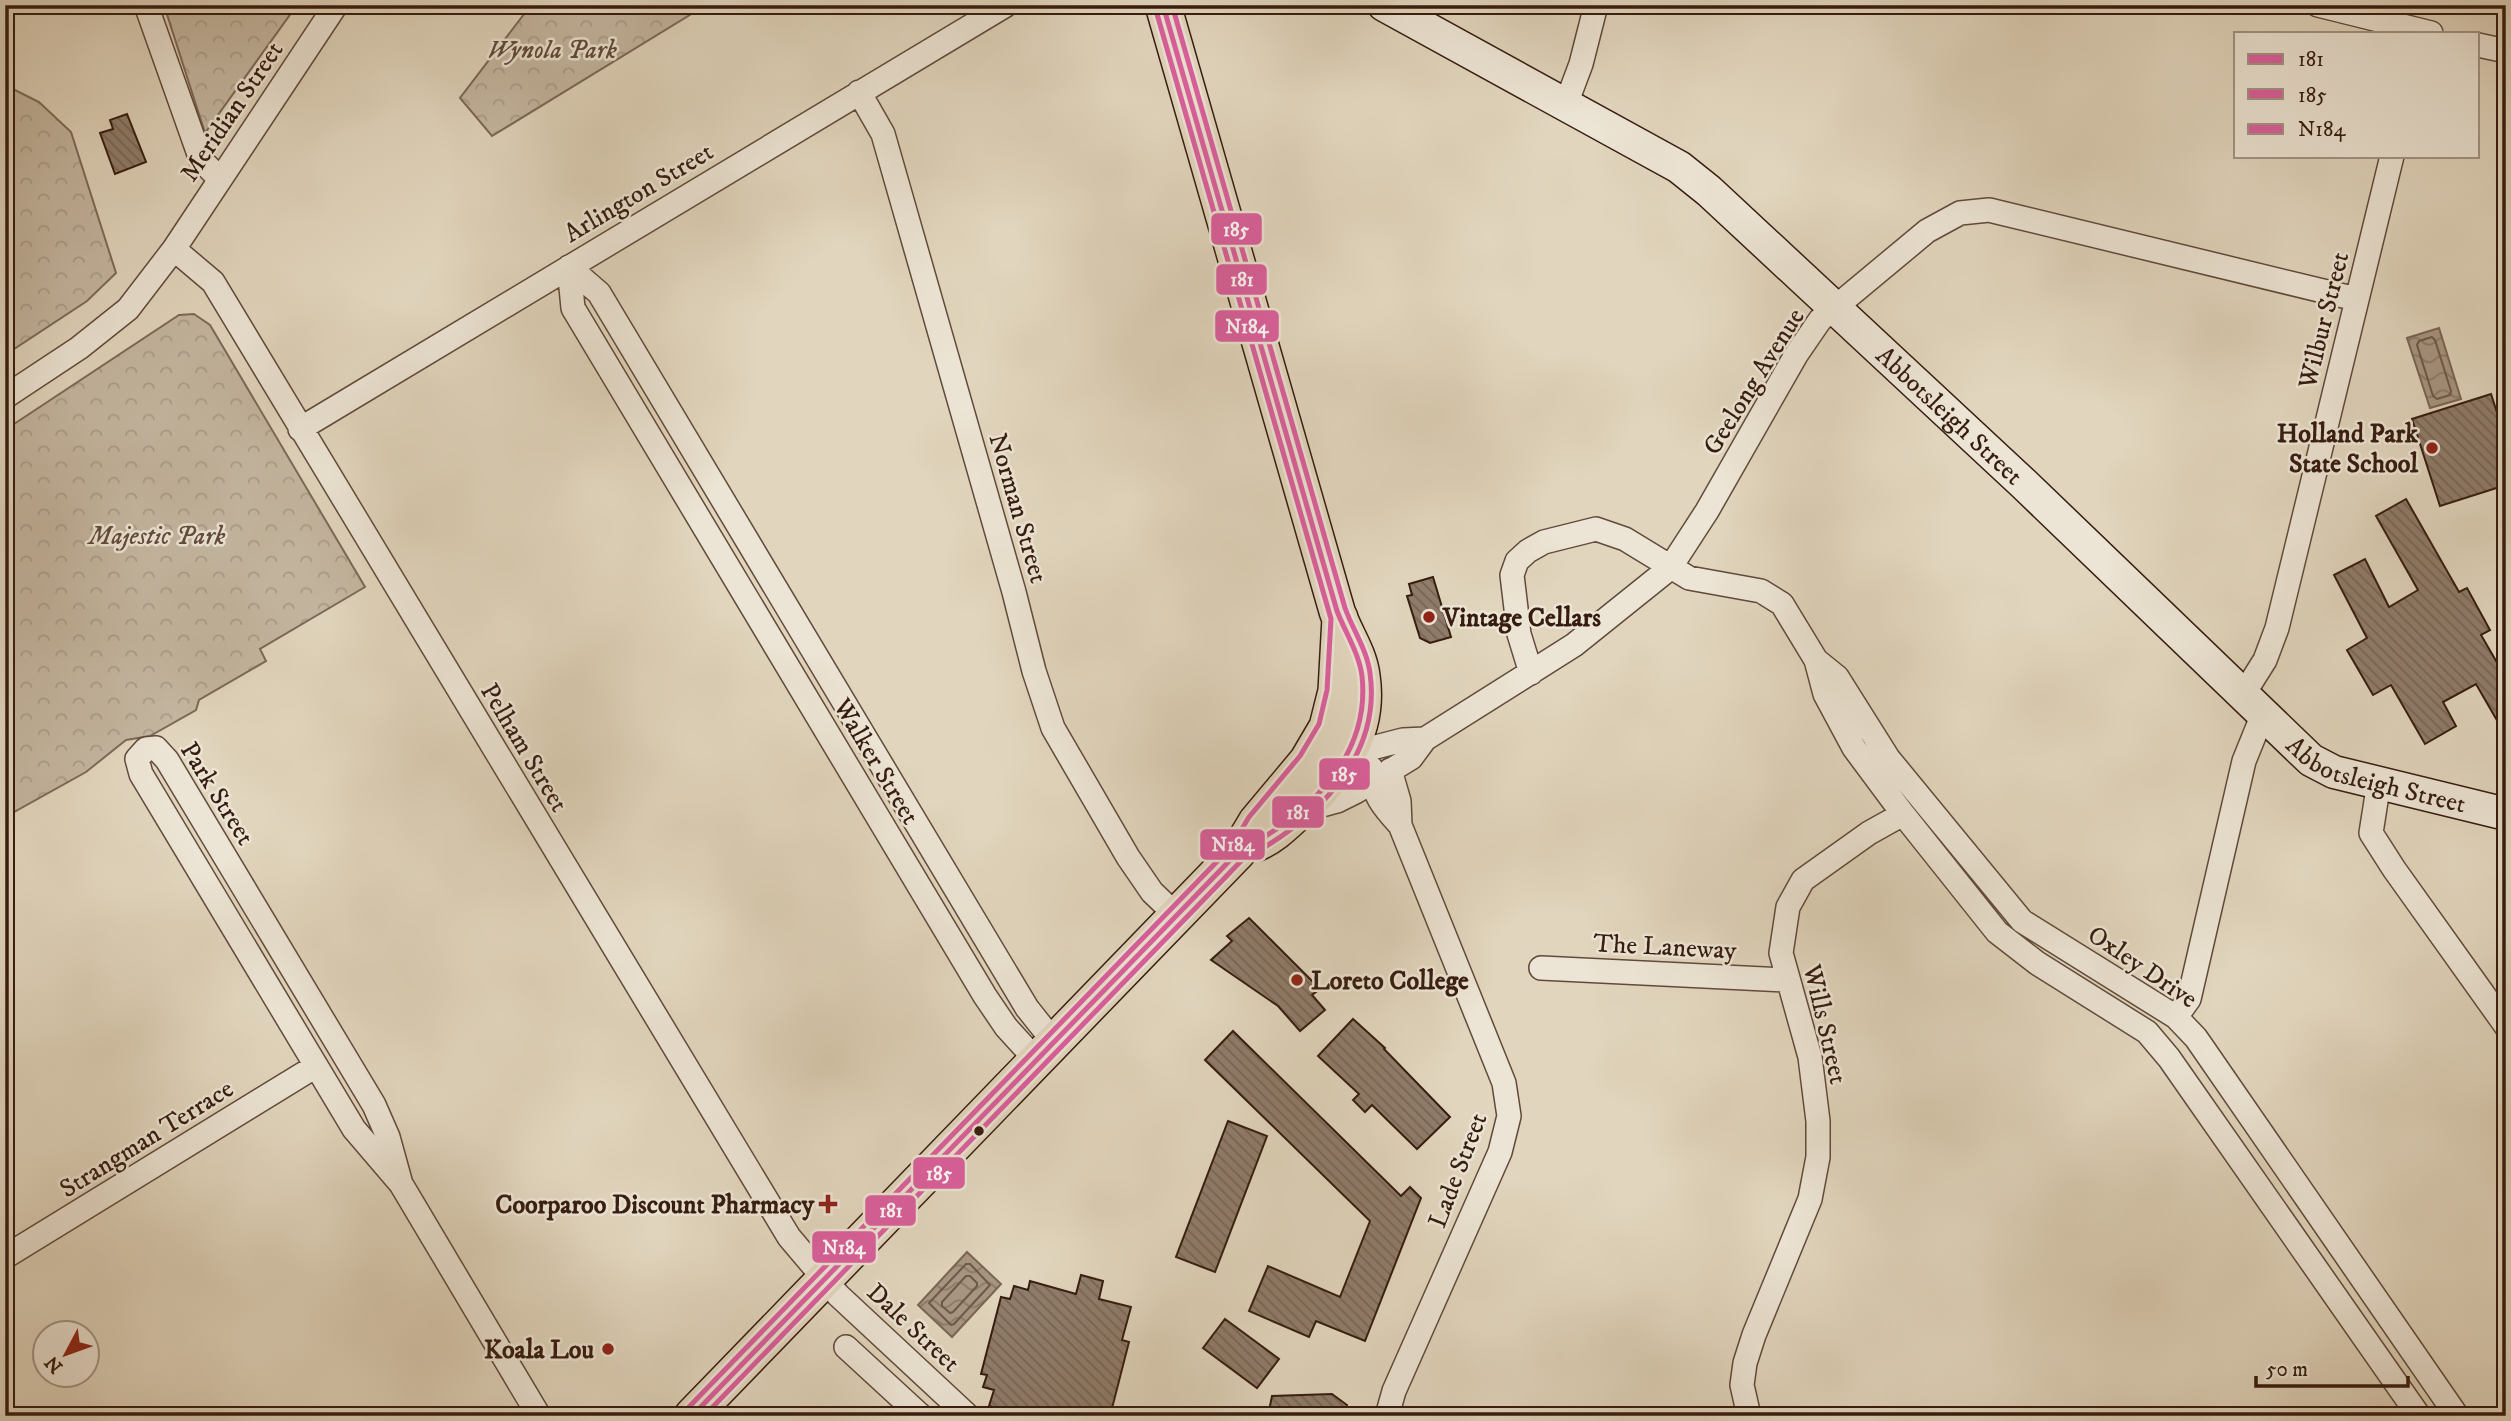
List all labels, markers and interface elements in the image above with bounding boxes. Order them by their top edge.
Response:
legend [2234,32,2480,158]
park label: Wynola Park [487,34,617,67]
street label: Meridian Street [173,35,291,188]
text: 181 [2298,47,2324,73]
text: 185 [2298,83,2327,109]
text: N184 [2298,117,2346,143]
street label: Arlington Street [558,136,719,251]
line badge: 185 [1210,212,1263,246]
text: 185 [1223,219,1250,242]
street label: Wilbur Street [2291,249,2357,393]
line badge: 181 [1215,263,1268,296]
text: 181 [1230,269,1254,292]
street label: Geelong Avenue [1696,302,1812,461]
line badge: N184 [1214,309,1280,343]
text: N184 [1225,316,1270,339]
street label: Abbotsleigh Street [1868,340,2029,493]
place label: Holland Park State School [2277,418,2419,481]
street label: Norman Street [980,430,1055,587]
marker: Holland Park State School [2424,440,2440,456]
park label: Majestic Park [87,520,226,553]
place label: Vintage Cellars [1442,602,1601,635]
marker: Vintage Cellars [1421,609,1437,625]
street label: Pelham Street [472,677,575,818]
street label: Walker Street [825,692,926,831]
street label: Abbotsleigh Street [2278,730,2469,822]
street label: Park Street [172,736,261,852]
line badge: 185 [1318,757,1371,791]
text: 185 [1331,764,1358,787]
line badge: 181 [1271,795,1325,829]
text: 181 [1286,802,1310,825]
line badge: N184 [1199,828,1266,861]
text: N184 [1211,834,1256,857]
street label: Oxley Drive [2081,918,2203,1016]
street label: The Laneway [1592,927,1738,968]
street label: Wills Street [1795,960,1854,1087]
place label: Loreto College [1311,965,1469,998]
marker: Loreto College [1289,972,1305,988]
street label: Strangman Terrace [54,1073,240,1206]
street label: Lade Street [1421,1108,1495,1233]
unlabelled marker [972,1124,986,1138]
line badge: 185 [912,1156,966,1190]
text: 185 [926,1163,953,1186]
place label: Coorparoo Discount Pharmacy [495,1189,815,1222]
line badge: 181 [864,1194,917,1227]
marker: Coorparoo Discount Pharmacy [820,1196,836,1212]
text: 181 [879,1200,903,1223]
line badge: N184 [811,1230,877,1264]
text: N184 [822,1237,867,1260]
street label: Dale Street [859,1276,967,1380]
north arrow [32,1320,102,1390]
place label: Koala Lou [484,1334,594,1367]
marker: Koala Lou [600,1341,616,1357]
scale bar [2256,1344,2408,1388]
text: N [40,1350,68,1378]
text: 50 m [2266,1357,2308,1383]

